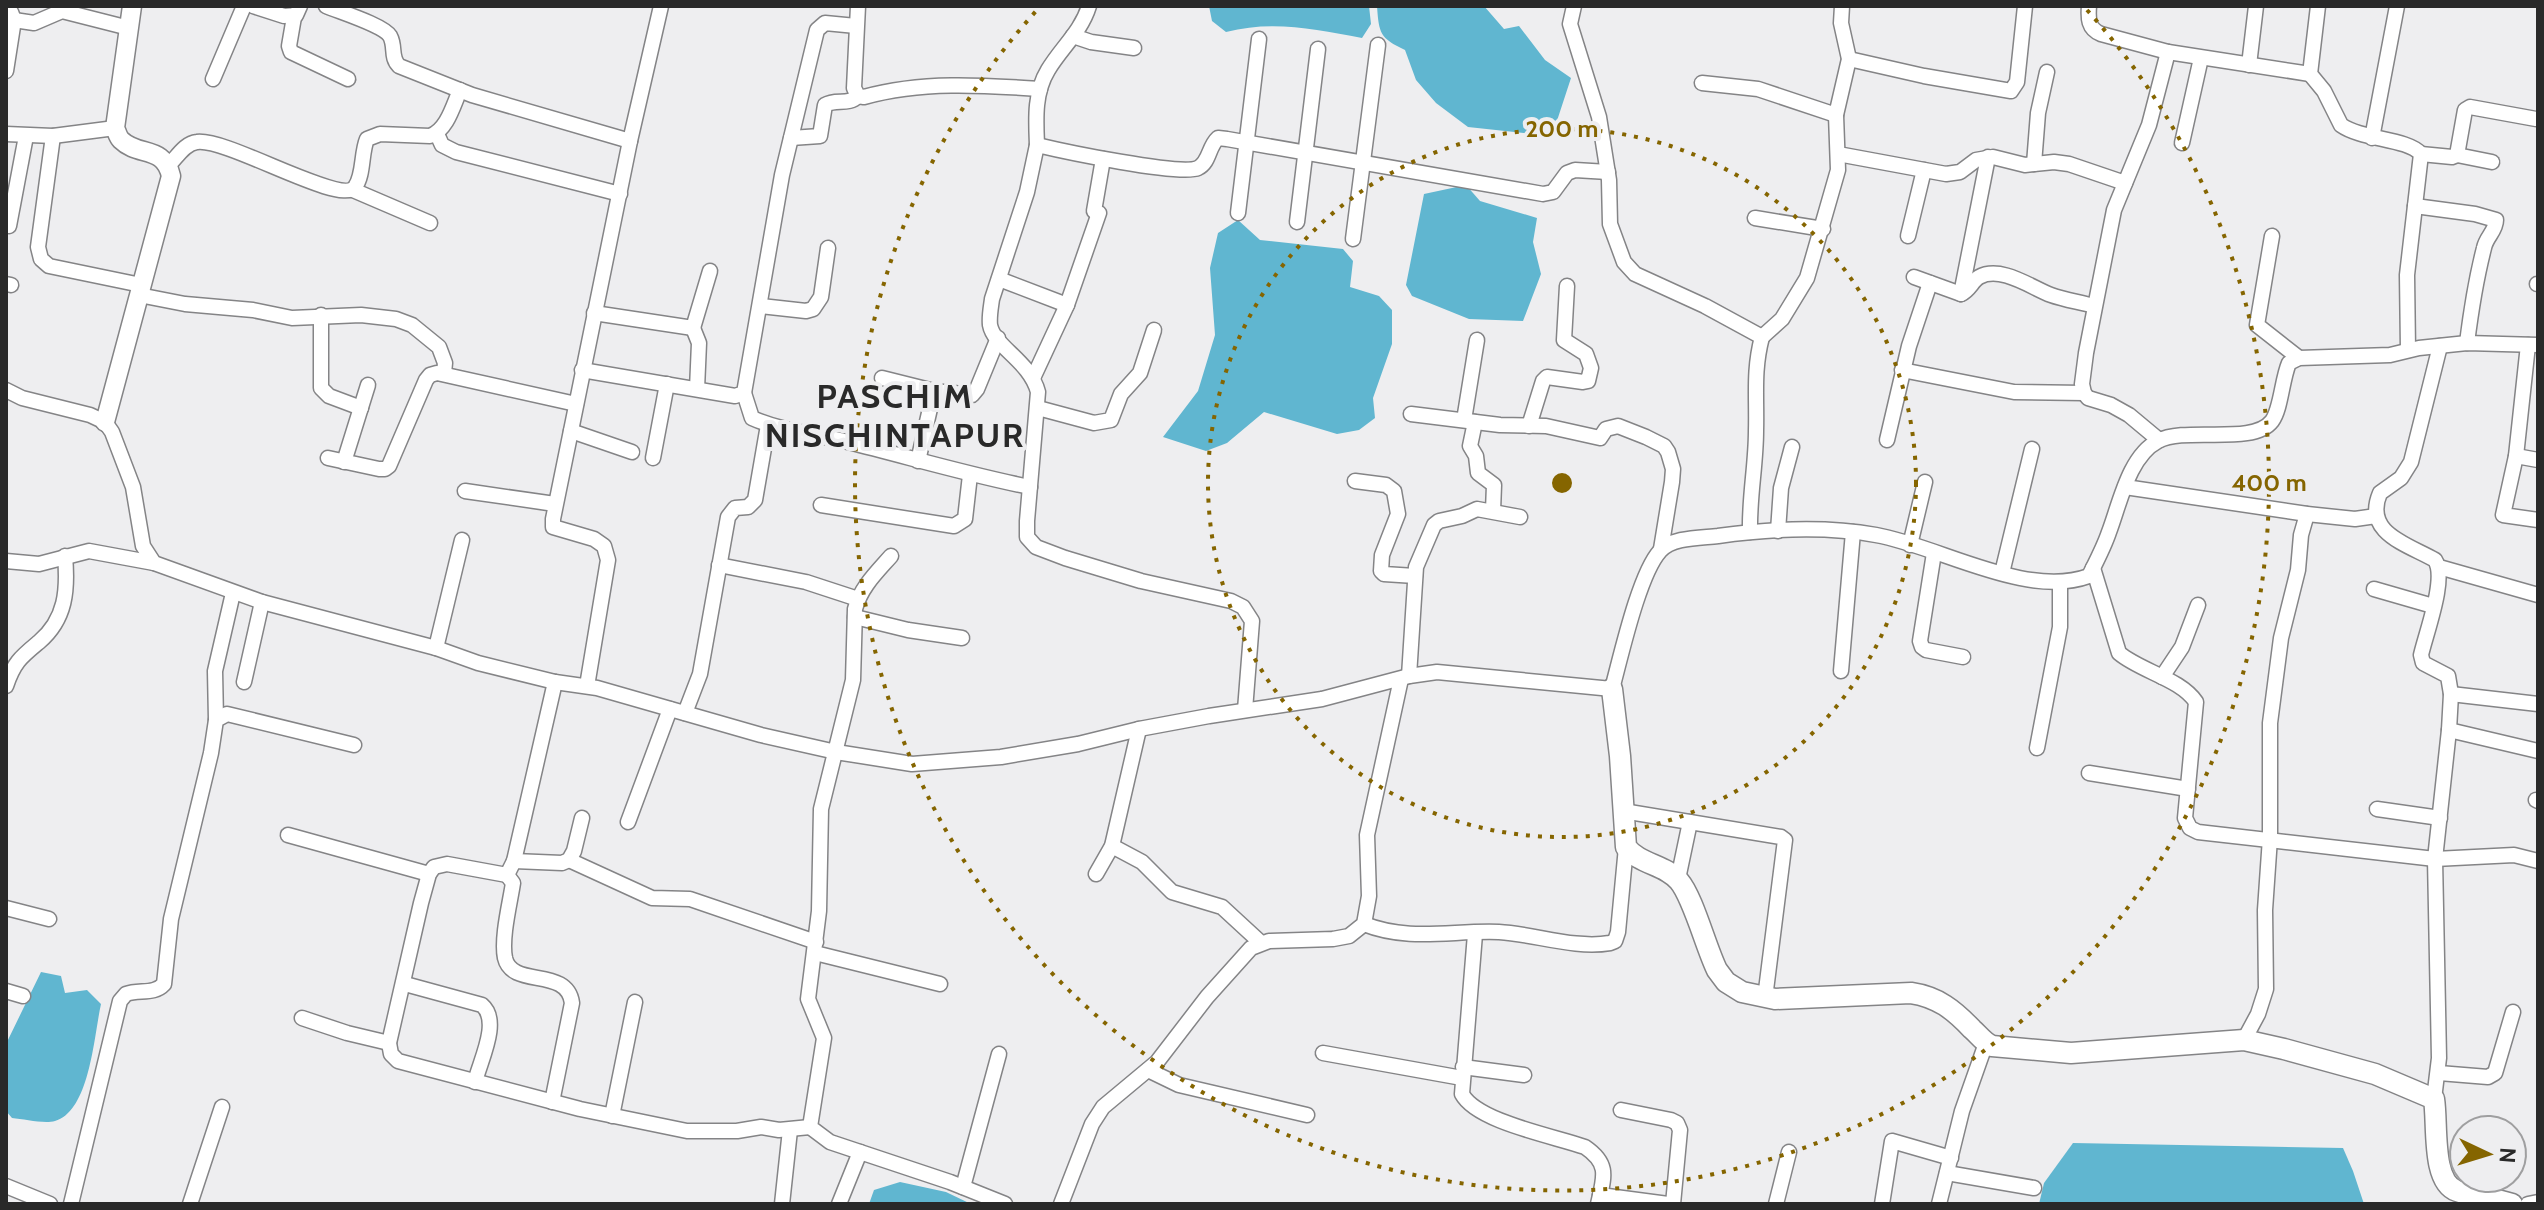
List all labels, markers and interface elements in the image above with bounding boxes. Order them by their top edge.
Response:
text: 200 m [1526,114,1598,143]
district label: PASCHIM NISCHINTAPUR [765,375,1025,456]
text: 400 m [2231,468,2307,497]
centre of rings [1548,469,1576,497]
north arrow [2448,1114,2528,1194]
text: N [2493,1147,2521,1164]

